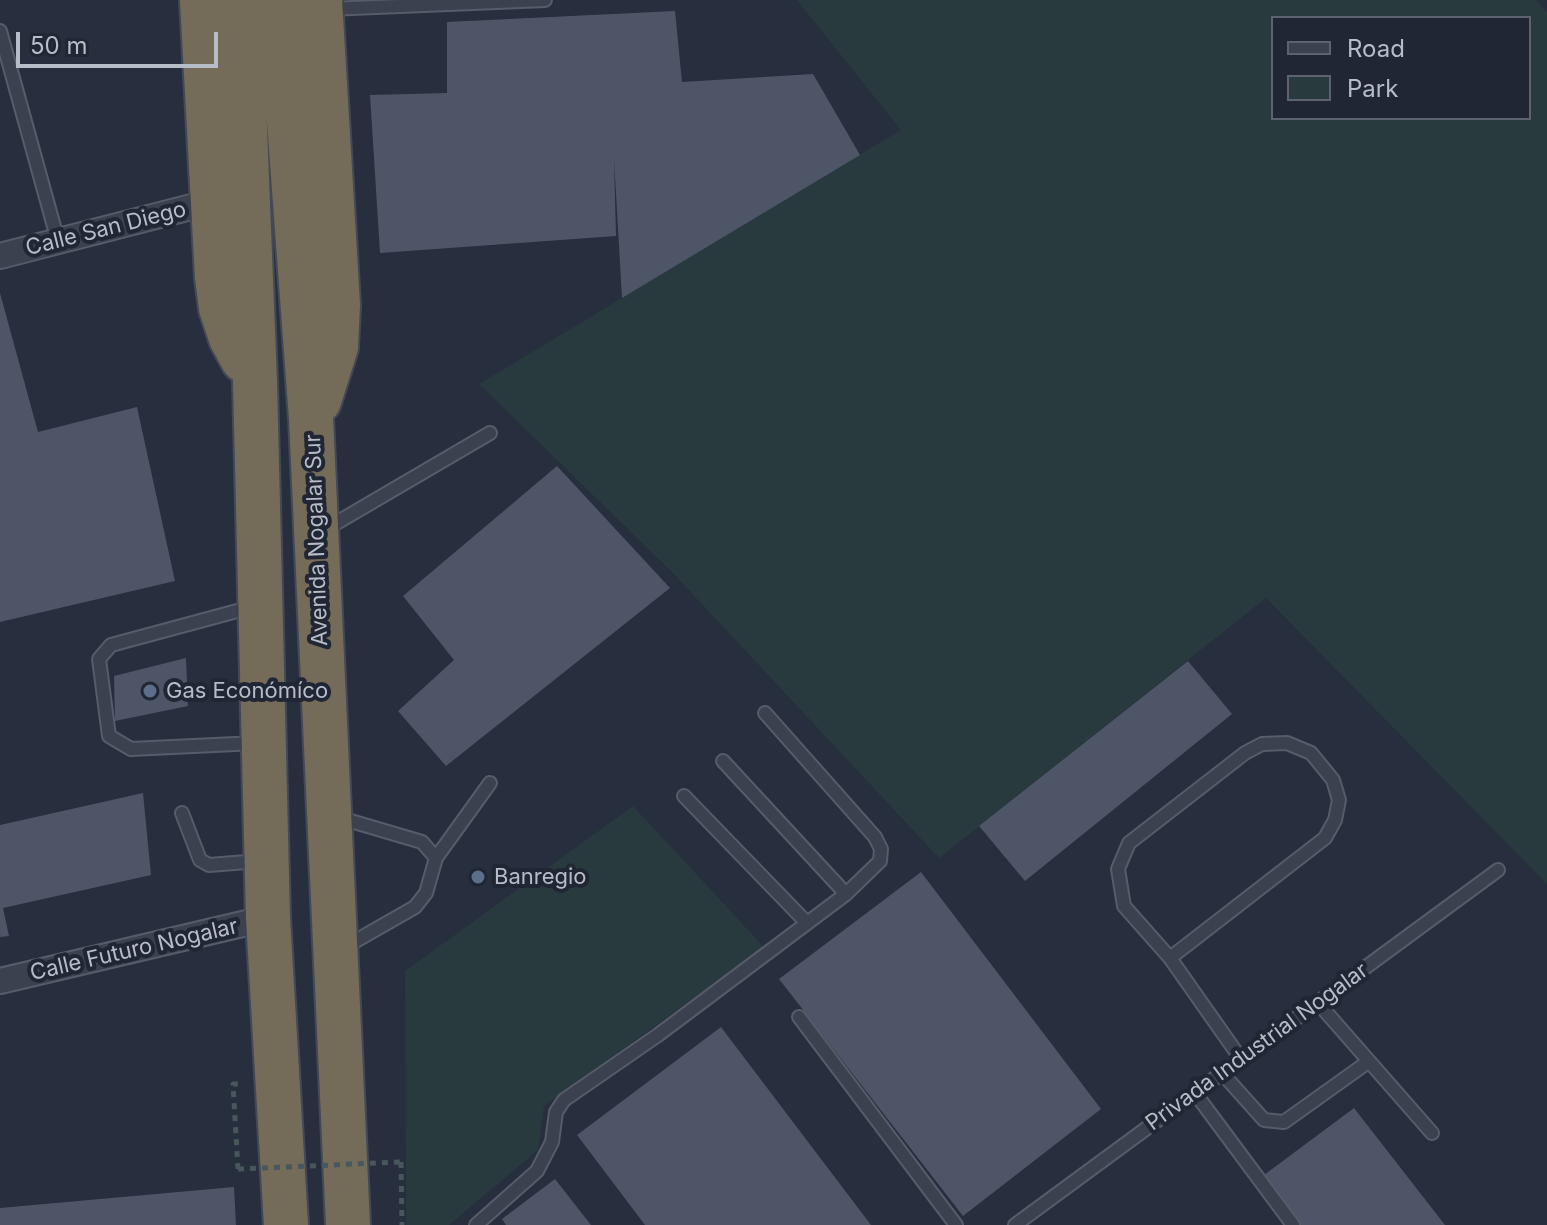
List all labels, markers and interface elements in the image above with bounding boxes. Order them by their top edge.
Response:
scale bar [20,16,222,66]
legend [1271,16,1531,120]
text: 50 m [30,31,88,60]
text: Road [1347,34,1405,63]
text: Park [1347,74,1398,103]
street label: Calle San Diego [23,196,189,262]
street label: Avenida Nogalar Sur [300,434,334,646]
place label: Gas Económíco [166,678,328,704]
marker: Gas Económíco [141,682,159,700]
place label: Banregio [494,864,587,890]
marker: Banregio [469,868,487,886]
street label: Calle Futuro Nogalar [28,913,240,987]
street label: Privada Industrial Nogalar [1141,957,1373,1137]

